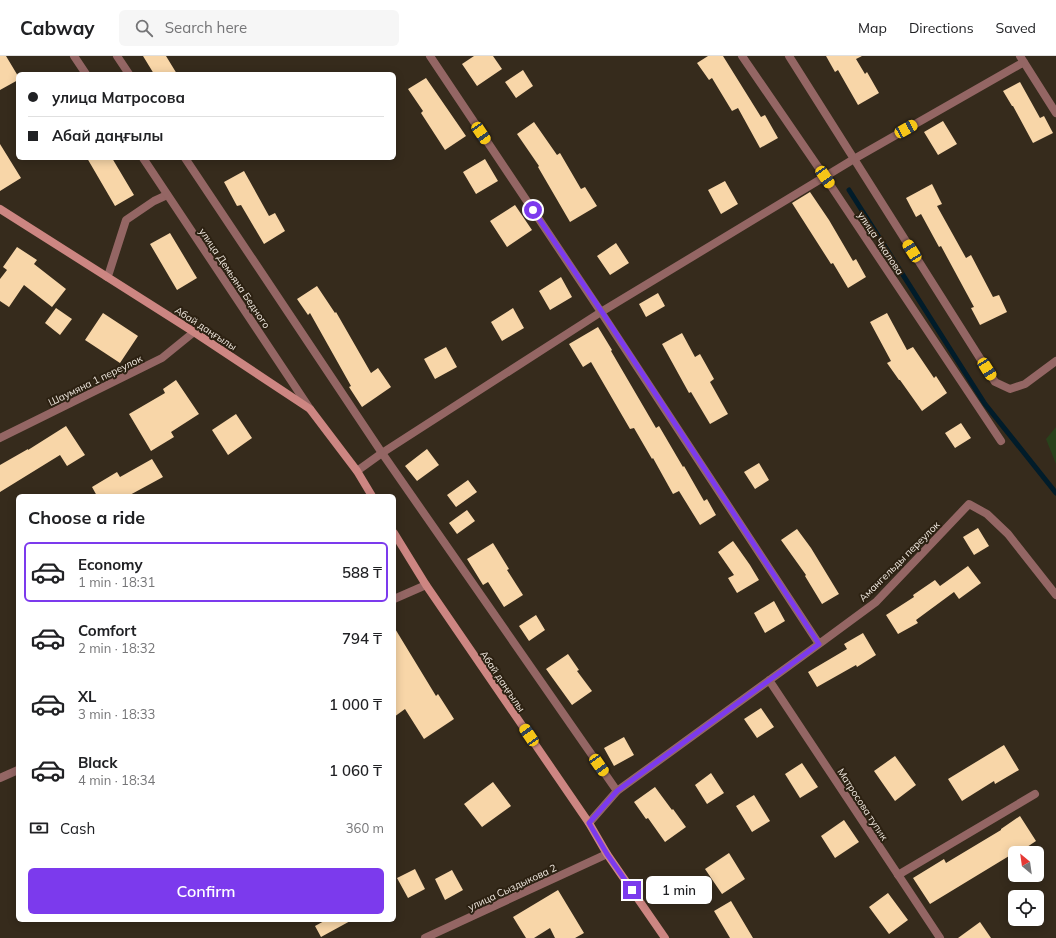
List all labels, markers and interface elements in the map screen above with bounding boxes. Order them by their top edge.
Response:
search box [119,10,399,46]
text: Cabway [20,16,95,40]
icon: search [133,17,155,39]
text: Search here [165,18,247,37]
text: Map [858,19,887,37]
text: Directions [909,19,974,37]
text: Saved [996,19,1036,37]
text: улица Матросова [52,88,185,107]
car [893,118,919,140]
car [469,120,493,146]
text: Абай даңғылы [52,126,163,145]
car [813,164,837,190]
route start [524,201,542,219]
street label: улица Чкалова [855,209,907,277]
street label: улица Демьяна Бедного [196,226,273,331]
car [901,238,923,264]
street label: Абай даңғылы [172,304,239,353]
street label: Шаумяна 1 переулок [46,352,145,409]
car [976,356,998,382]
text: Choose a ride [28,506,145,529]
street label: Амангельды переулок [856,518,943,604]
icon: car [30,554,66,590]
text: Economy [78,555,143,574]
text: 588 ₸ [342,563,382,582]
text: 1 min · 18:31 [78,574,155,590]
icon: car [30,620,66,656]
text: Comfort [78,621,136,640]
text: 794 ₸ [342,629,382,648]
text: 2 min · 18:32 [78,640,155,656]
street label: Абай даңғылы [477,648,528,714]
icon: car [30,686,66,722]
text: XL [78,687,96,706]
text: 1 000 ₸ [329,695,382,714]
text: 3 min · 18:33 [78,706,155,722]
car [517,722,541,748]
icon: car [30,752,66,788]
car [587,752,611,778]
text: Black [78,753,117,772]
text: 1 060 ₸ [329,761,382,780]
street label: Матросова тупик [834,766,891,843]
text: 4 min · 18:34 [78,772,155,788]
icon: cash [28,817,50,839]
text: Cash [60,819,95,838]
text: 360 m [346,820,384,836]
north arrow [1008,846,1044,882]
map controls [1008,846,1044,926]
street label: улица Сыздыкова 2 [466,861,559,914]
button: Confirm [28,868,384,914]
callout: 1 min [646,876,712,904]
route end [623,881,641,899]
text: 1 min [662,882,696,898]
button: locate [1008,890,1044,926]

